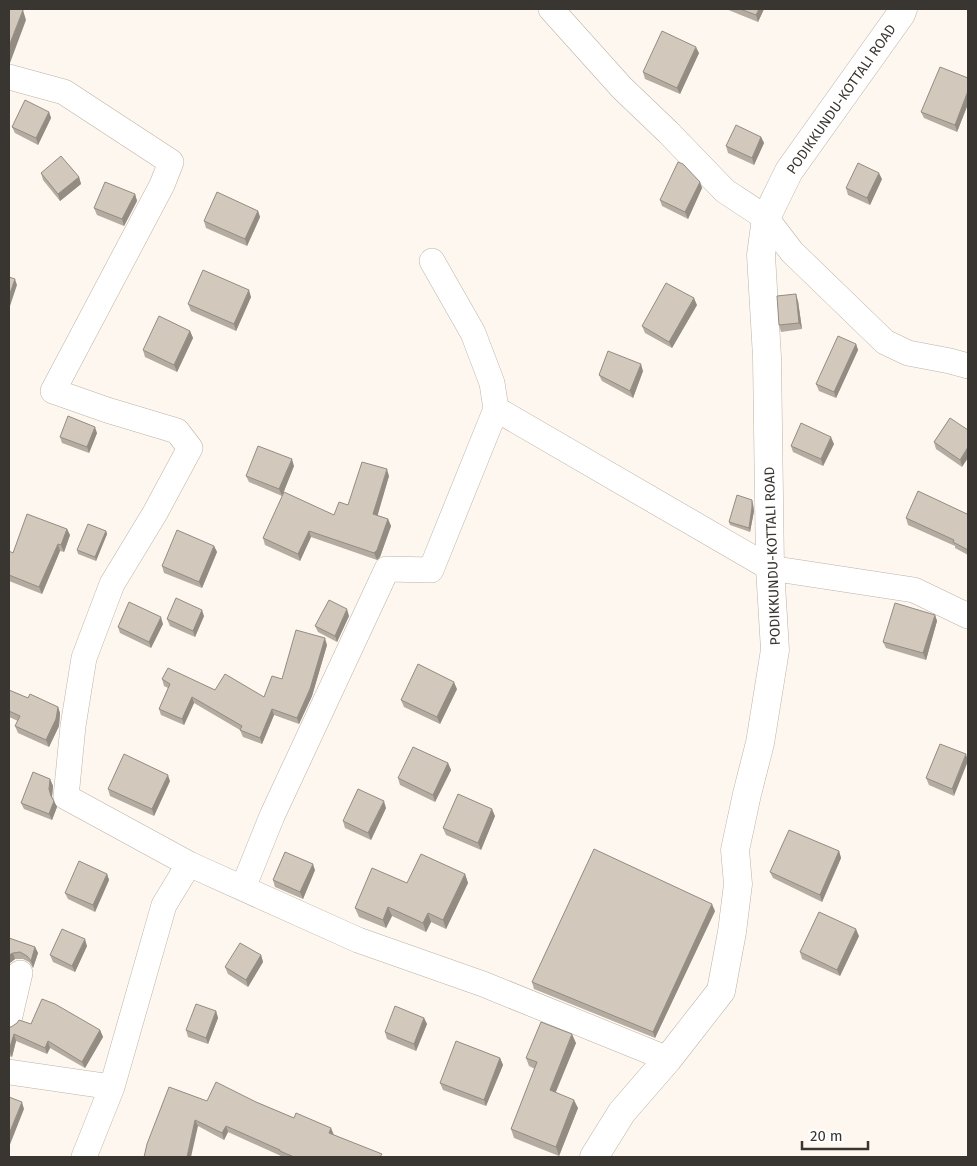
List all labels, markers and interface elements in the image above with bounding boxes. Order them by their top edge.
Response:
street label: PODIKKUNDU-KOTTALI ROAD [783,21,900,177]
street label: PODIKKUNDU-KOTTALI ROAD [761,466,784,646]
scale bar [802,1118,868,1150]
text: 20 m [810,1127,843,1145]

